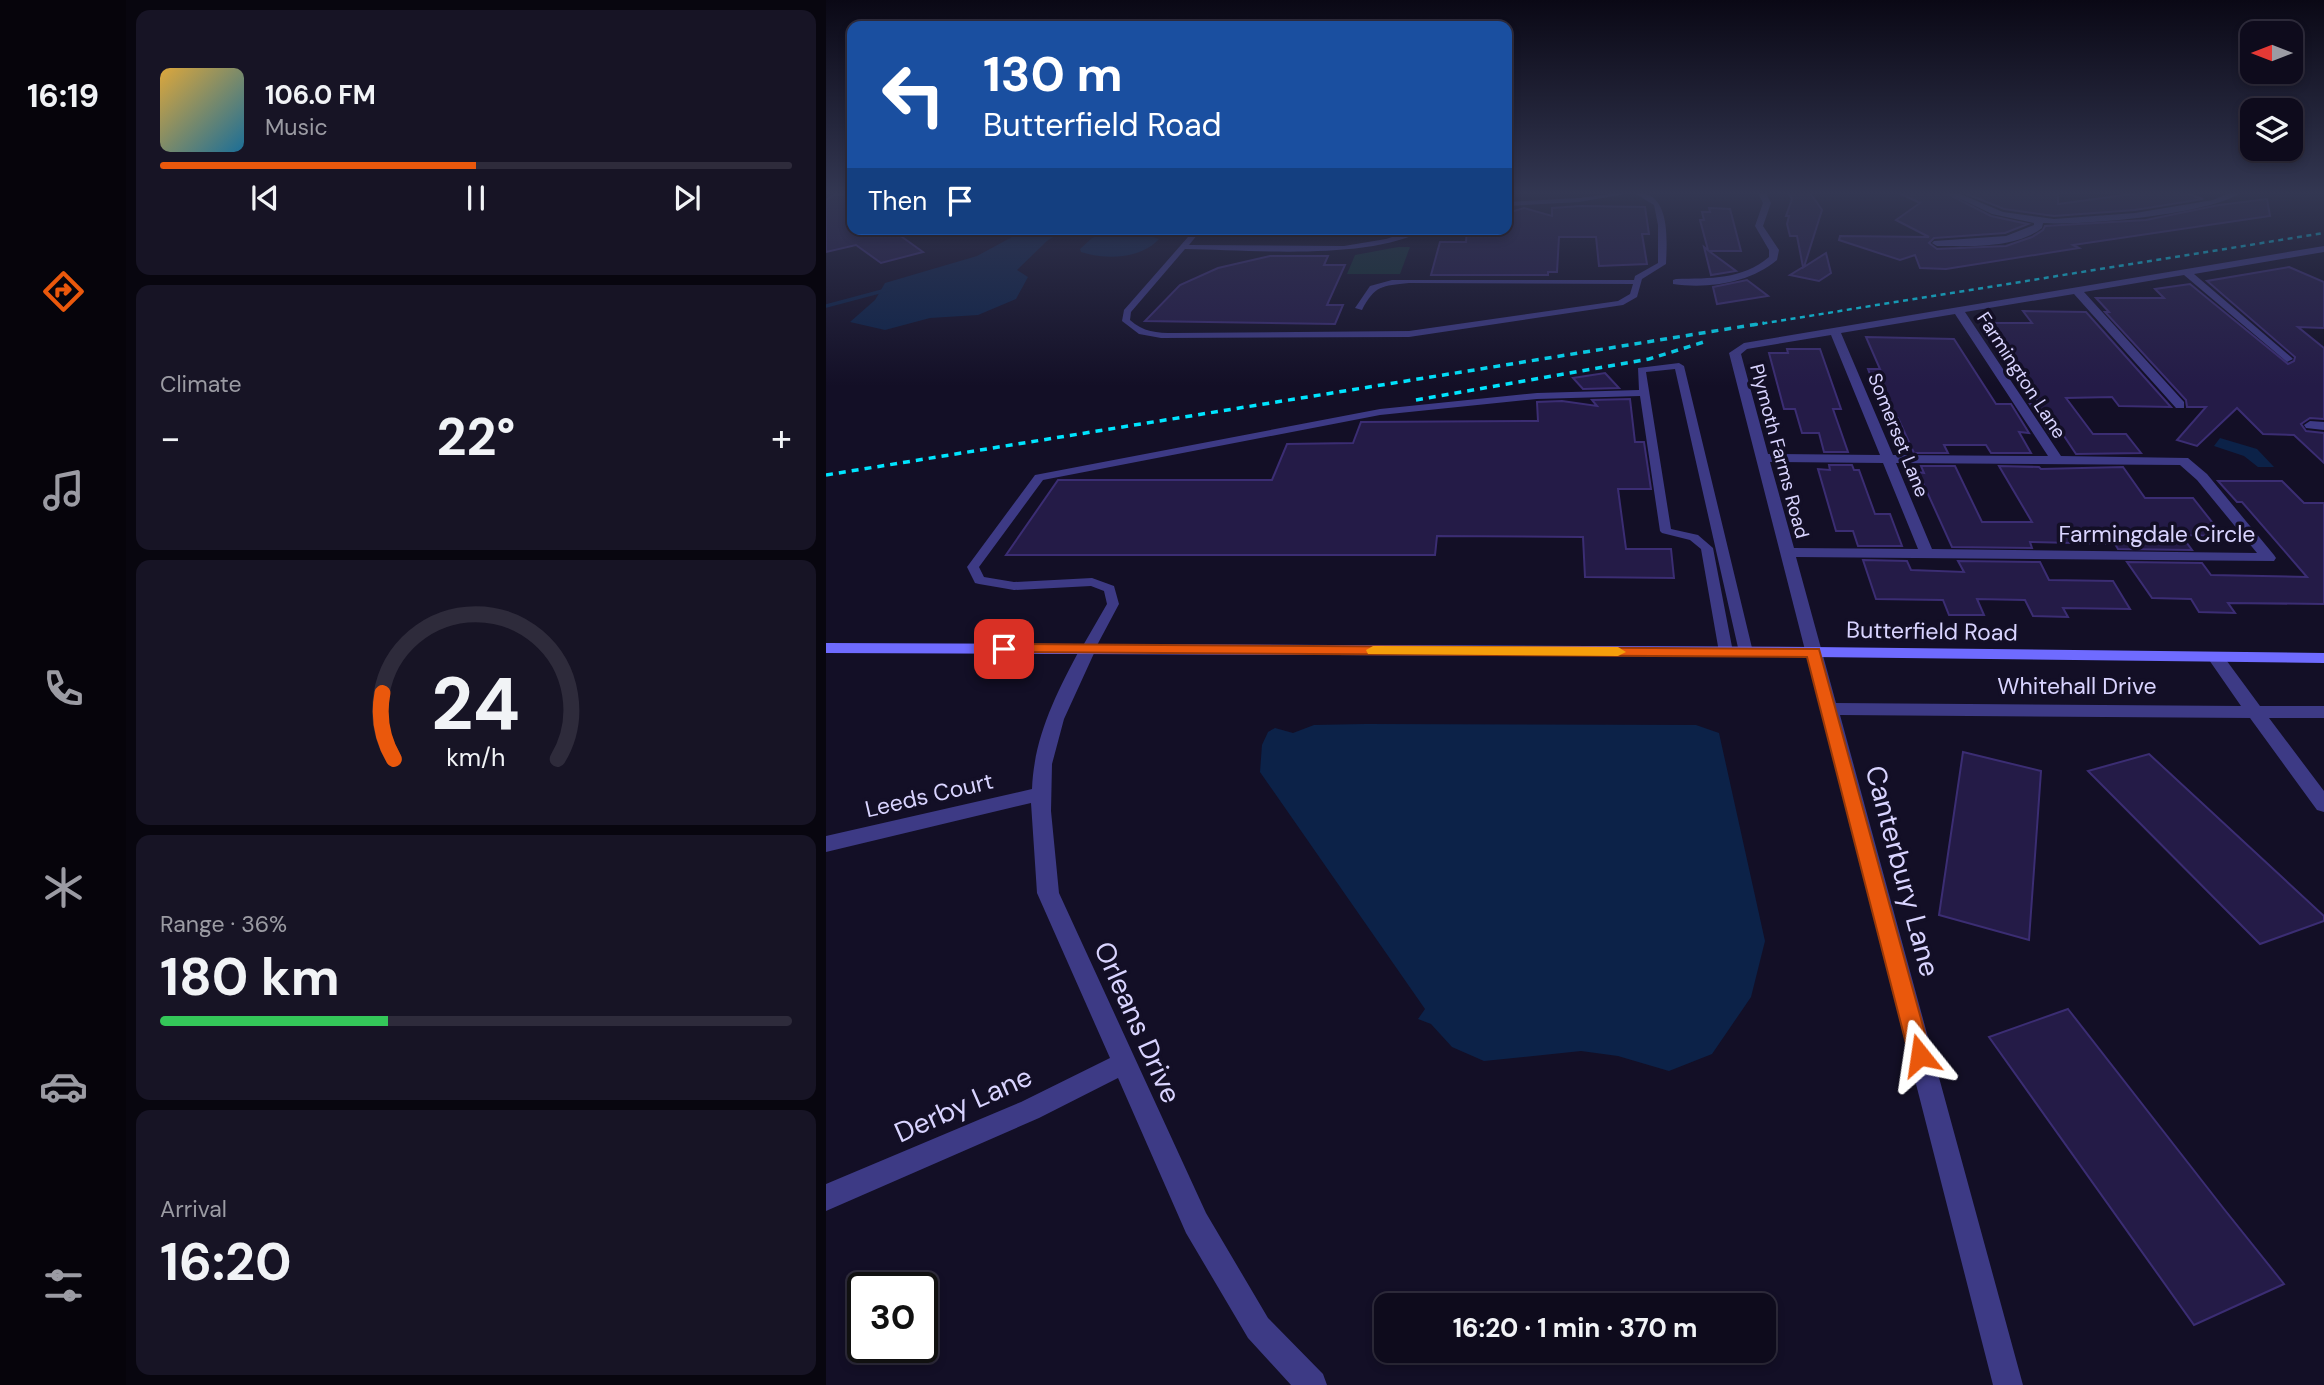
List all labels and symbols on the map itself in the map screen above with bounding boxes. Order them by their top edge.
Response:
north arrow [2240,21,2303,84]
street label: Farmington Lane [1971,307,2072,443]
street label: Plymoth Farms Road [1744,361,1815,541]
street label: Somerset Lane [1862,369,1935,501]
street label: Farmingdale Circle [2059,519,2255,549]
street label: Butterfield Road [1846,615,2018,647]
pin [974,619,1034,679]
street label: Whitehall Drive [1997,671,2157,701]
street label: Canterbury Lane [1857,761,1948,981]
street label: Leeds Court [862,766,996,824]
street label: Orleans Drive [1085,936,1190,1109]
position arrow [1883,1018,1957,1092]
street label: Derby Lane [889,1058,1038,1151]
speed limit sign: 30 [847,1272,938,1363]

